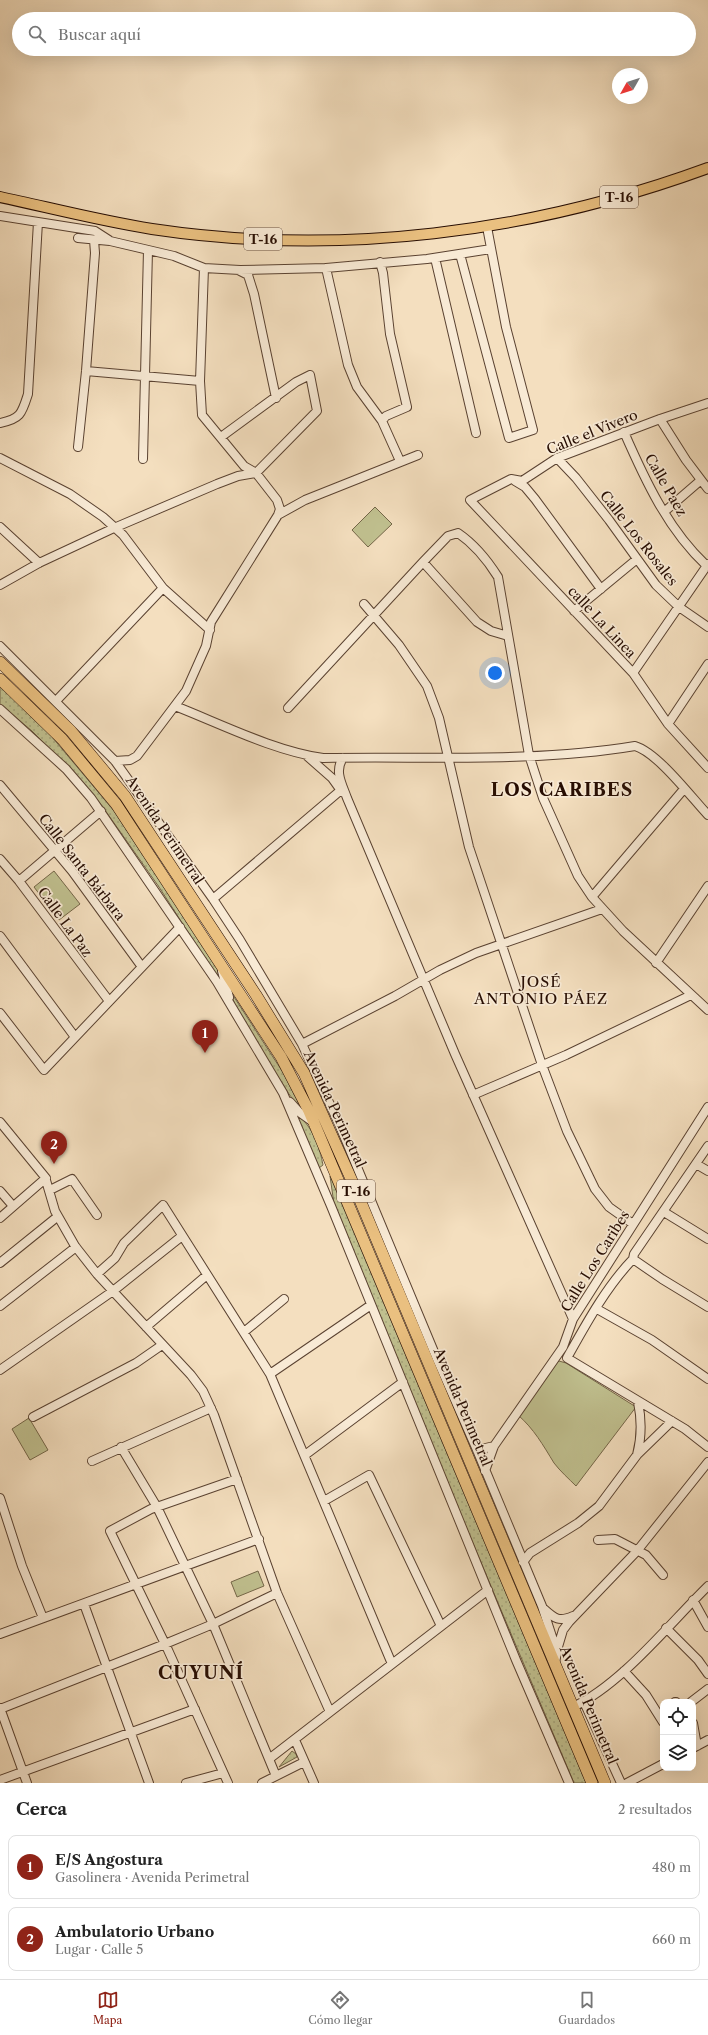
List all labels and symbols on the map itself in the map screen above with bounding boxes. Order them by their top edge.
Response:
north arrow [612,68,648,104]
road number: T-16 [600,186,638,208]
road number: T-16 [244,228,282,250]
street label: Calle el Vivero [544,406,640,458]
street label: Calle Paez [641,450,691,520]
street label: Calle Los Rosales [596,487,682,589]
street label: calle La Linea [564,582,640,662]
your location [485,663,505,683]
street label: Avenida Perimetral [121,771,208,888]
district label: LOS CARIBES [491,779,633,801]
street label: Calle Santa Bárbara [35,810,130,924]
street label: Calle La Paz [34,884,96,960]
district label: JOSÉ ANTONIO PÁEZ [473,972,608,1008]
pin: 1 [192,1020,218,1053]
street label: Avenida Perimetral [300,1047,370,1170]
pin: 2 [41,1131,67,1164]
road number: T-16 [337,1180,375,1202]
street label: Calle Los Caribes [557,1207,633,1315]
street label: Avenida Perimetral [429,1344,496,1469]
street label: Avenida Perimetral [555,1642,622,1767]
district label: CUYUNÍ [158,1661,244,1684]

